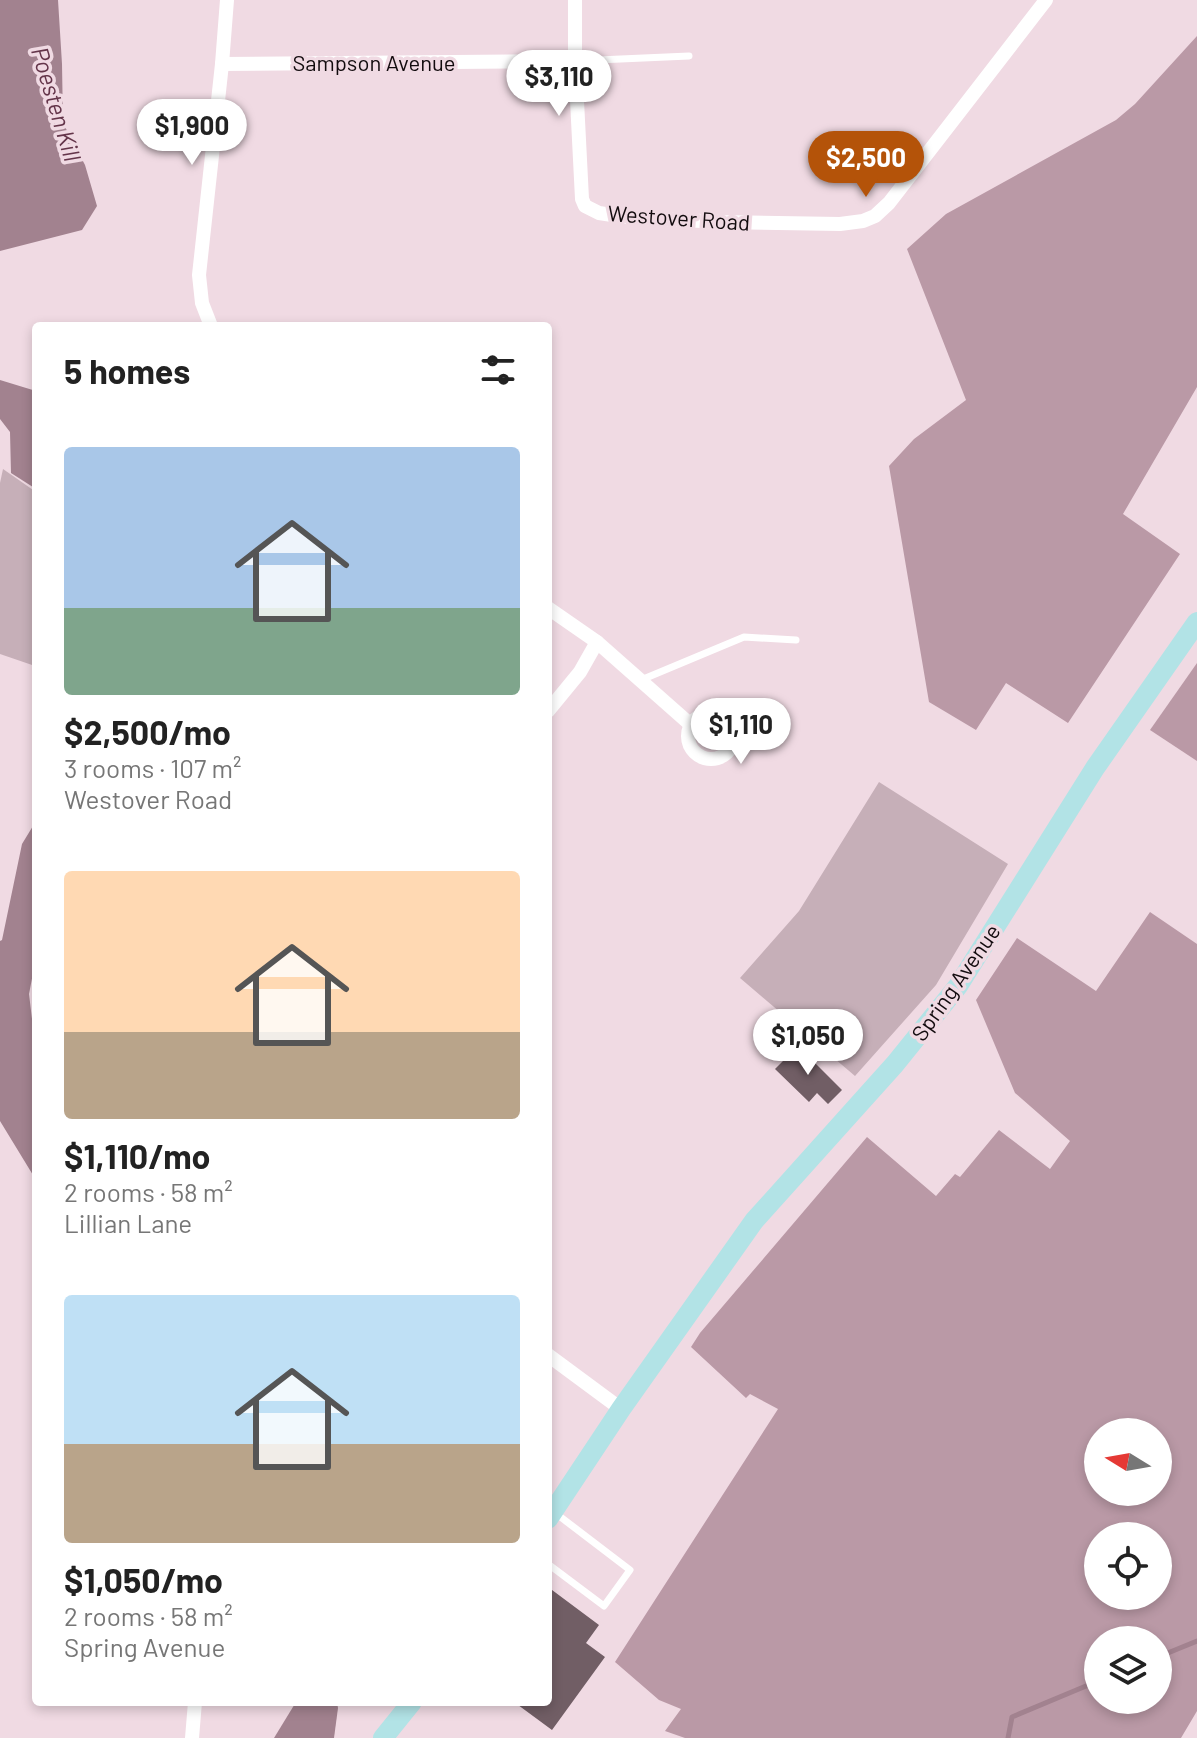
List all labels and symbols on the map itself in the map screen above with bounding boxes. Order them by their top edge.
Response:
water label: Poesten Kill [26,43,88,165]
street label: Sampson Avenue [292,49,456,75]
pin: $3,110 [494,50,624,118]
pin: $1,900 [127,99,257,167]
pin: $2,500 [801,131,931,199]
street label: Westover Road [607,199,751,235]
pin: $1,110 [676,698,806,766]
street label: Spring Avenue [905,919,1005,1045]
pin: $1,050 [743,1009,873,1077]
north arrow [1084,1418,1172,1506]

